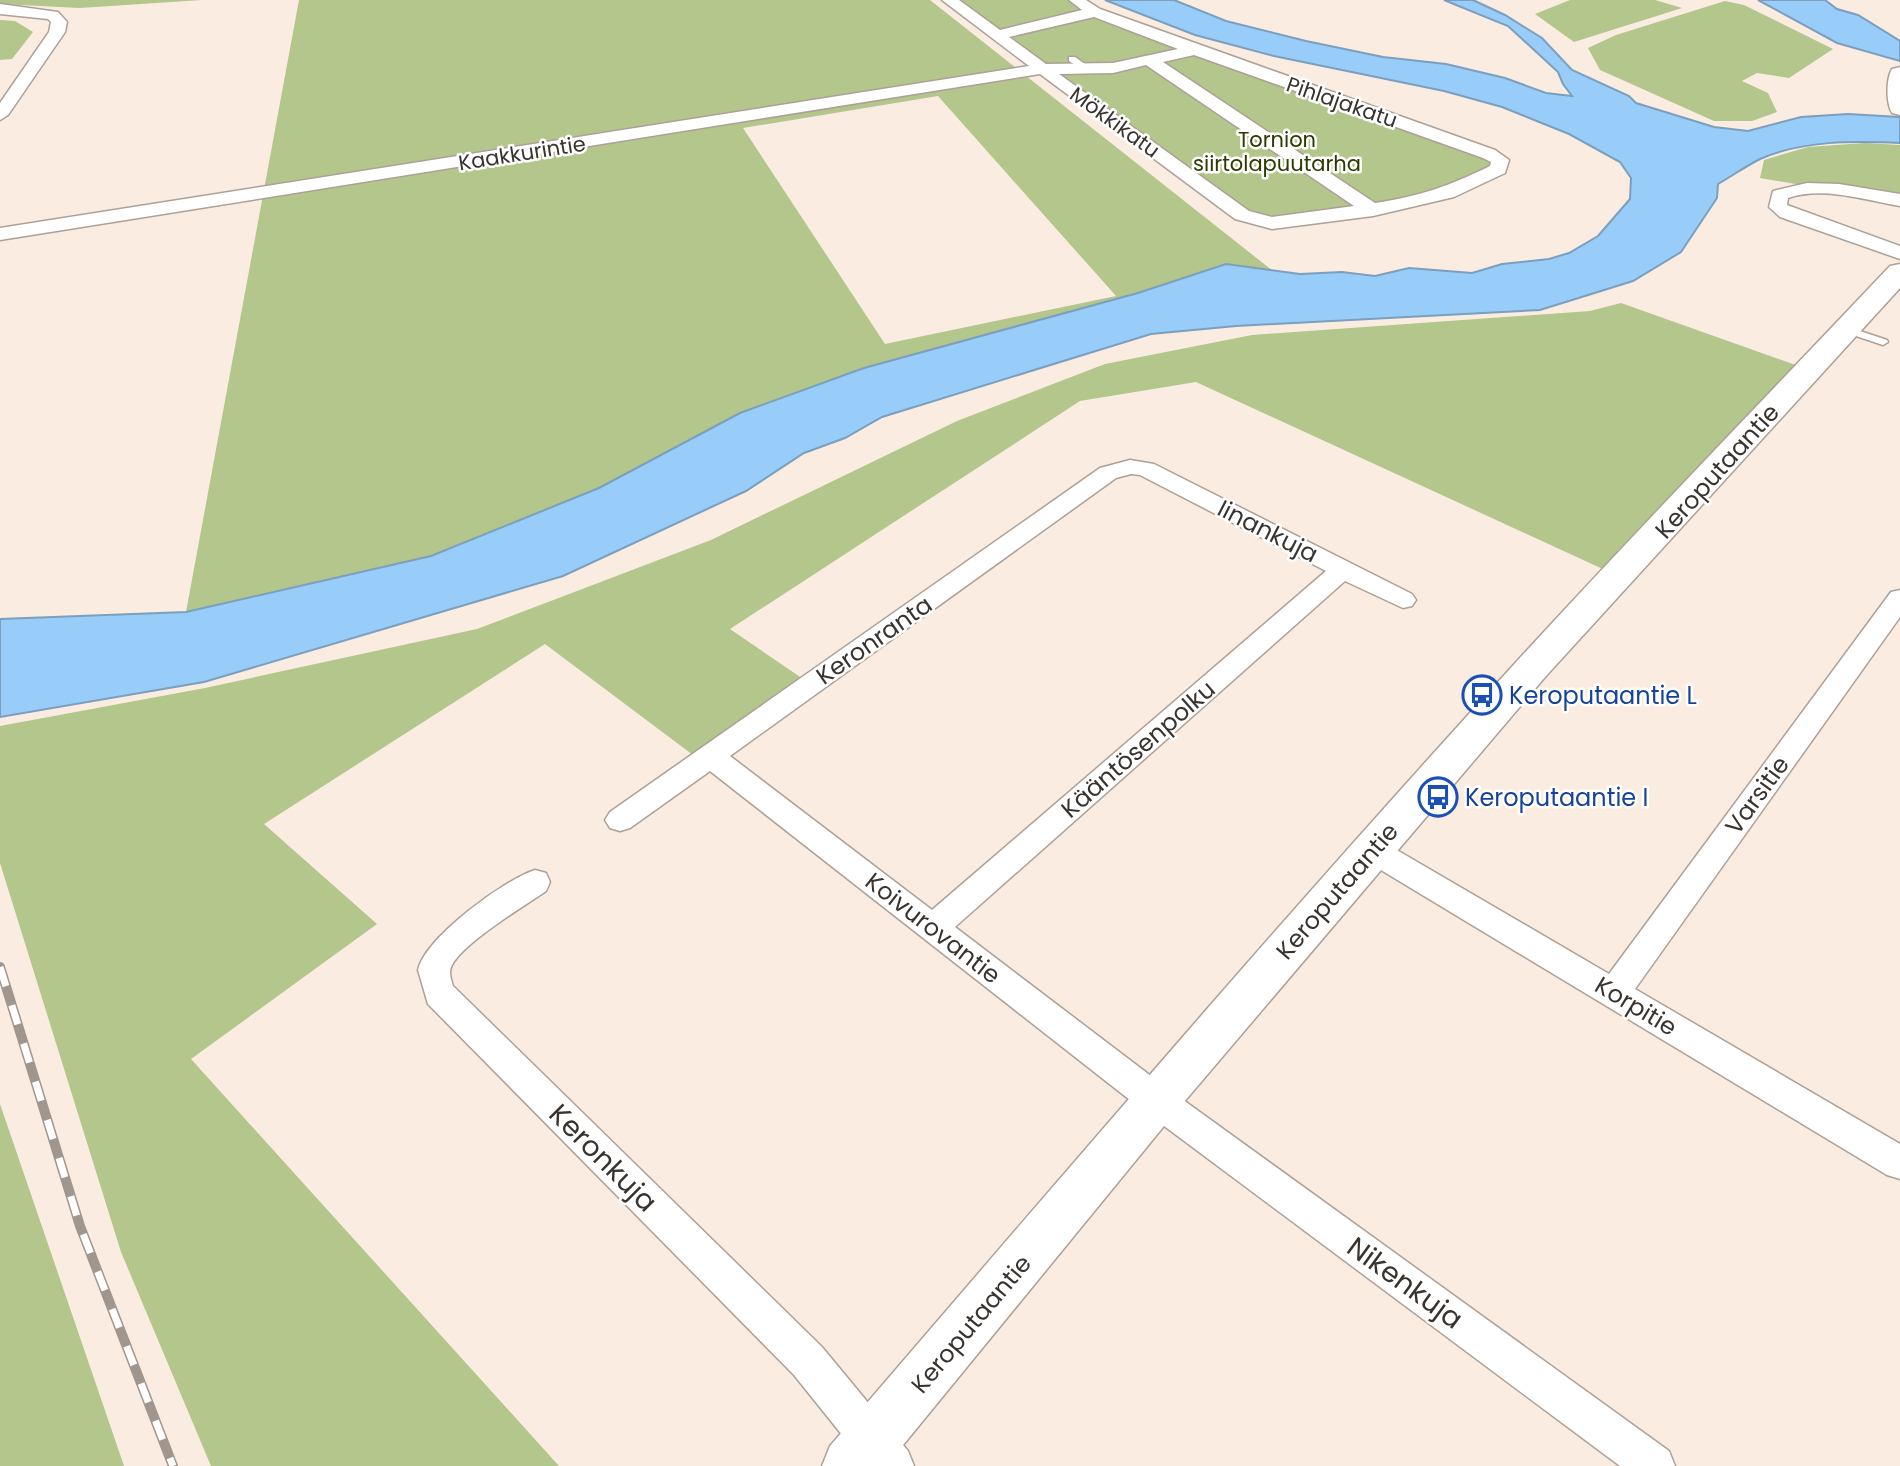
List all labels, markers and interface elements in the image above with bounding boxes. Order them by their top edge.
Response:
street label: Pihlajakatu [1283,69,1401,135]
street label: Mökkikatu [1064,80,1166,164]
park label: Tornion siirtolapuutarha [1193,125,1361,178]
street label: Kaakkurintie [456,129,588,177]
street label: Keroputaantie [1647,396,1787,546]
street label: Iinankuja [1212,492,1324,570]
street label: Keronranta [809,588,939,692]
street label: Kääntösenpolku [1054,673,1222,825]
bus stop icon: Keroputaantie L [1461,674,1503,716]
place label: Keroputaantie L [1509,679,1697,712]
street label: Varsitie [1717,749,1797,841]
bus stop icon: Keroputaantie I [1417,776,1459,818]
place label: Keroputaantie I [1465,781,1649,814]
street label: Keroputaantie [1268,816,1406,966]
street label: Koivurovantie [858,865,1008,991]
street label: Korpitie [1589,969,1683,1043]
street label: Keronkuja [540,1095,666,1221]
street label: Nikenkuja [1339,1228,1471,1338]
street label: Keroputaantie [903,1248,1039,1400]

